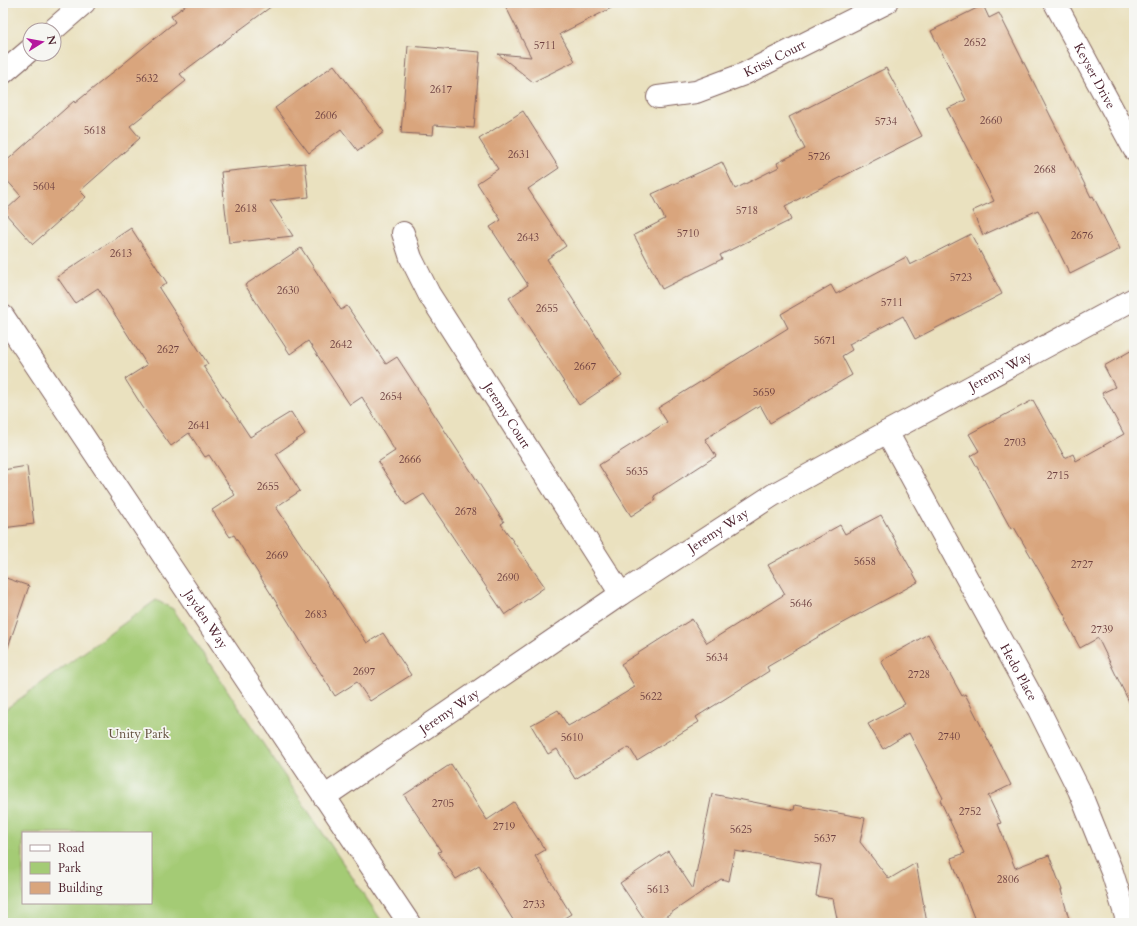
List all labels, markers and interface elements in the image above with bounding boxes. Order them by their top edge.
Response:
north arrow [22,22,62,62]
text: N [43,34,60,47]
house number: 2652 [964,35,987,50]
street label: Krissi Court [741,36,809,82]
house number: 5711 [534,38,556,53]
street label: Keyser Drive [1069,40,1120,112]
house number: 5632 [136,71,159,86]
house number: 2617 [430,82,453,97]
house number: 2606 [315,108,338,123]
house number: 2660 [980,113,1003,128]
house number: 5734 [875,114,898,129]
house number: 5618 [84,123,106,138]
house number: 2631 [508,147,530,162]
house number: 5726 [808,149,831,164]
house number: 2668 [1034,162,1056,177]
house number: 5604 [33,179,56,194]
house number: 2618 [235,201,257,216]
house number: 5718 [736,203,758,218]
house number: 5710 [677,226,700,241]
house number: 2676 [1071,228,1094,243]
house number: 2643 [517,230,540,245]
house number: 2613 [110,246,133,261]
house number: 5723 [950,270,973,285]
house number: 2630 [277,283,300,298]
house number: 5711 [881,295,903,310]
house number: 2655 [536,301,558,316]
house number: 5671 [814,333,836,348]
house number: 2642 [330,337,353,352]
house number: 2627 [157,342,180,357]
street label: Jeremy Way [964,347,1035,396]
house number: 2667 [574,359,597,374]
street label: Jeremy Court [478,377,535,452]
house number: 5659 [753,385,776,400]
house number: 2654 [380,389,403,404]
house number: 2641 [188,418,210,433]
house number: 2703 [1004,435,1027,450]
house number: 2666 [399,452,422,467]
house number: 5635 [626,464,648,479]
house number: 2715 [1047,468,1069,483]
house number: 2655 [257,479,279,494]
house number: 2678 [455,504,477,519]
street label: Jeremy Way [683,504,752,558]
house number: 2669 [266,548,289,563]
house number: 5658 [854,554,876,569]
house number: 2727 [1071,557,1094,572]
house number: 2690 [497,570,520,585]
street label: Jayden Way [179,585,232,653]
house number: 5646 [790,596,813,611]
house number: 2683 [305,607,328,622]
house number: 2739 [1091,622,1114,637]
street label: Hedo Place [996,641,1041,704]
house number: 5634 [706,650,729,665]
house number: 2697 [353,664,376,679]
house number: 2728 [908,667,930,682]
street label: Jeremy Way [414,684,483,739]
house number: 5622 [640,689,663,704]
park label: Unity Park [108,725,170,743]
house number: 2740 [938,729,961,744]
house number: 5610 [561,730,584,745]
house number: 2705 [432,796,454,811]
house number: 2752 [959,804,982,819]
house number: 2719 [493,819,516,834]
house number: 5625 [730,822,752,837]
house number: 5637 [814,831,837,846]
legend [22,832,152,904]
text: Road [58,840,85,856]
text: Park [58,860,82,876]
house number: 2806 [997,872,1020,887]
text: Building [58,880,103,896]
house number: 5613 [647,882,670,897]
house number: 2733 [523,897,546,912]

